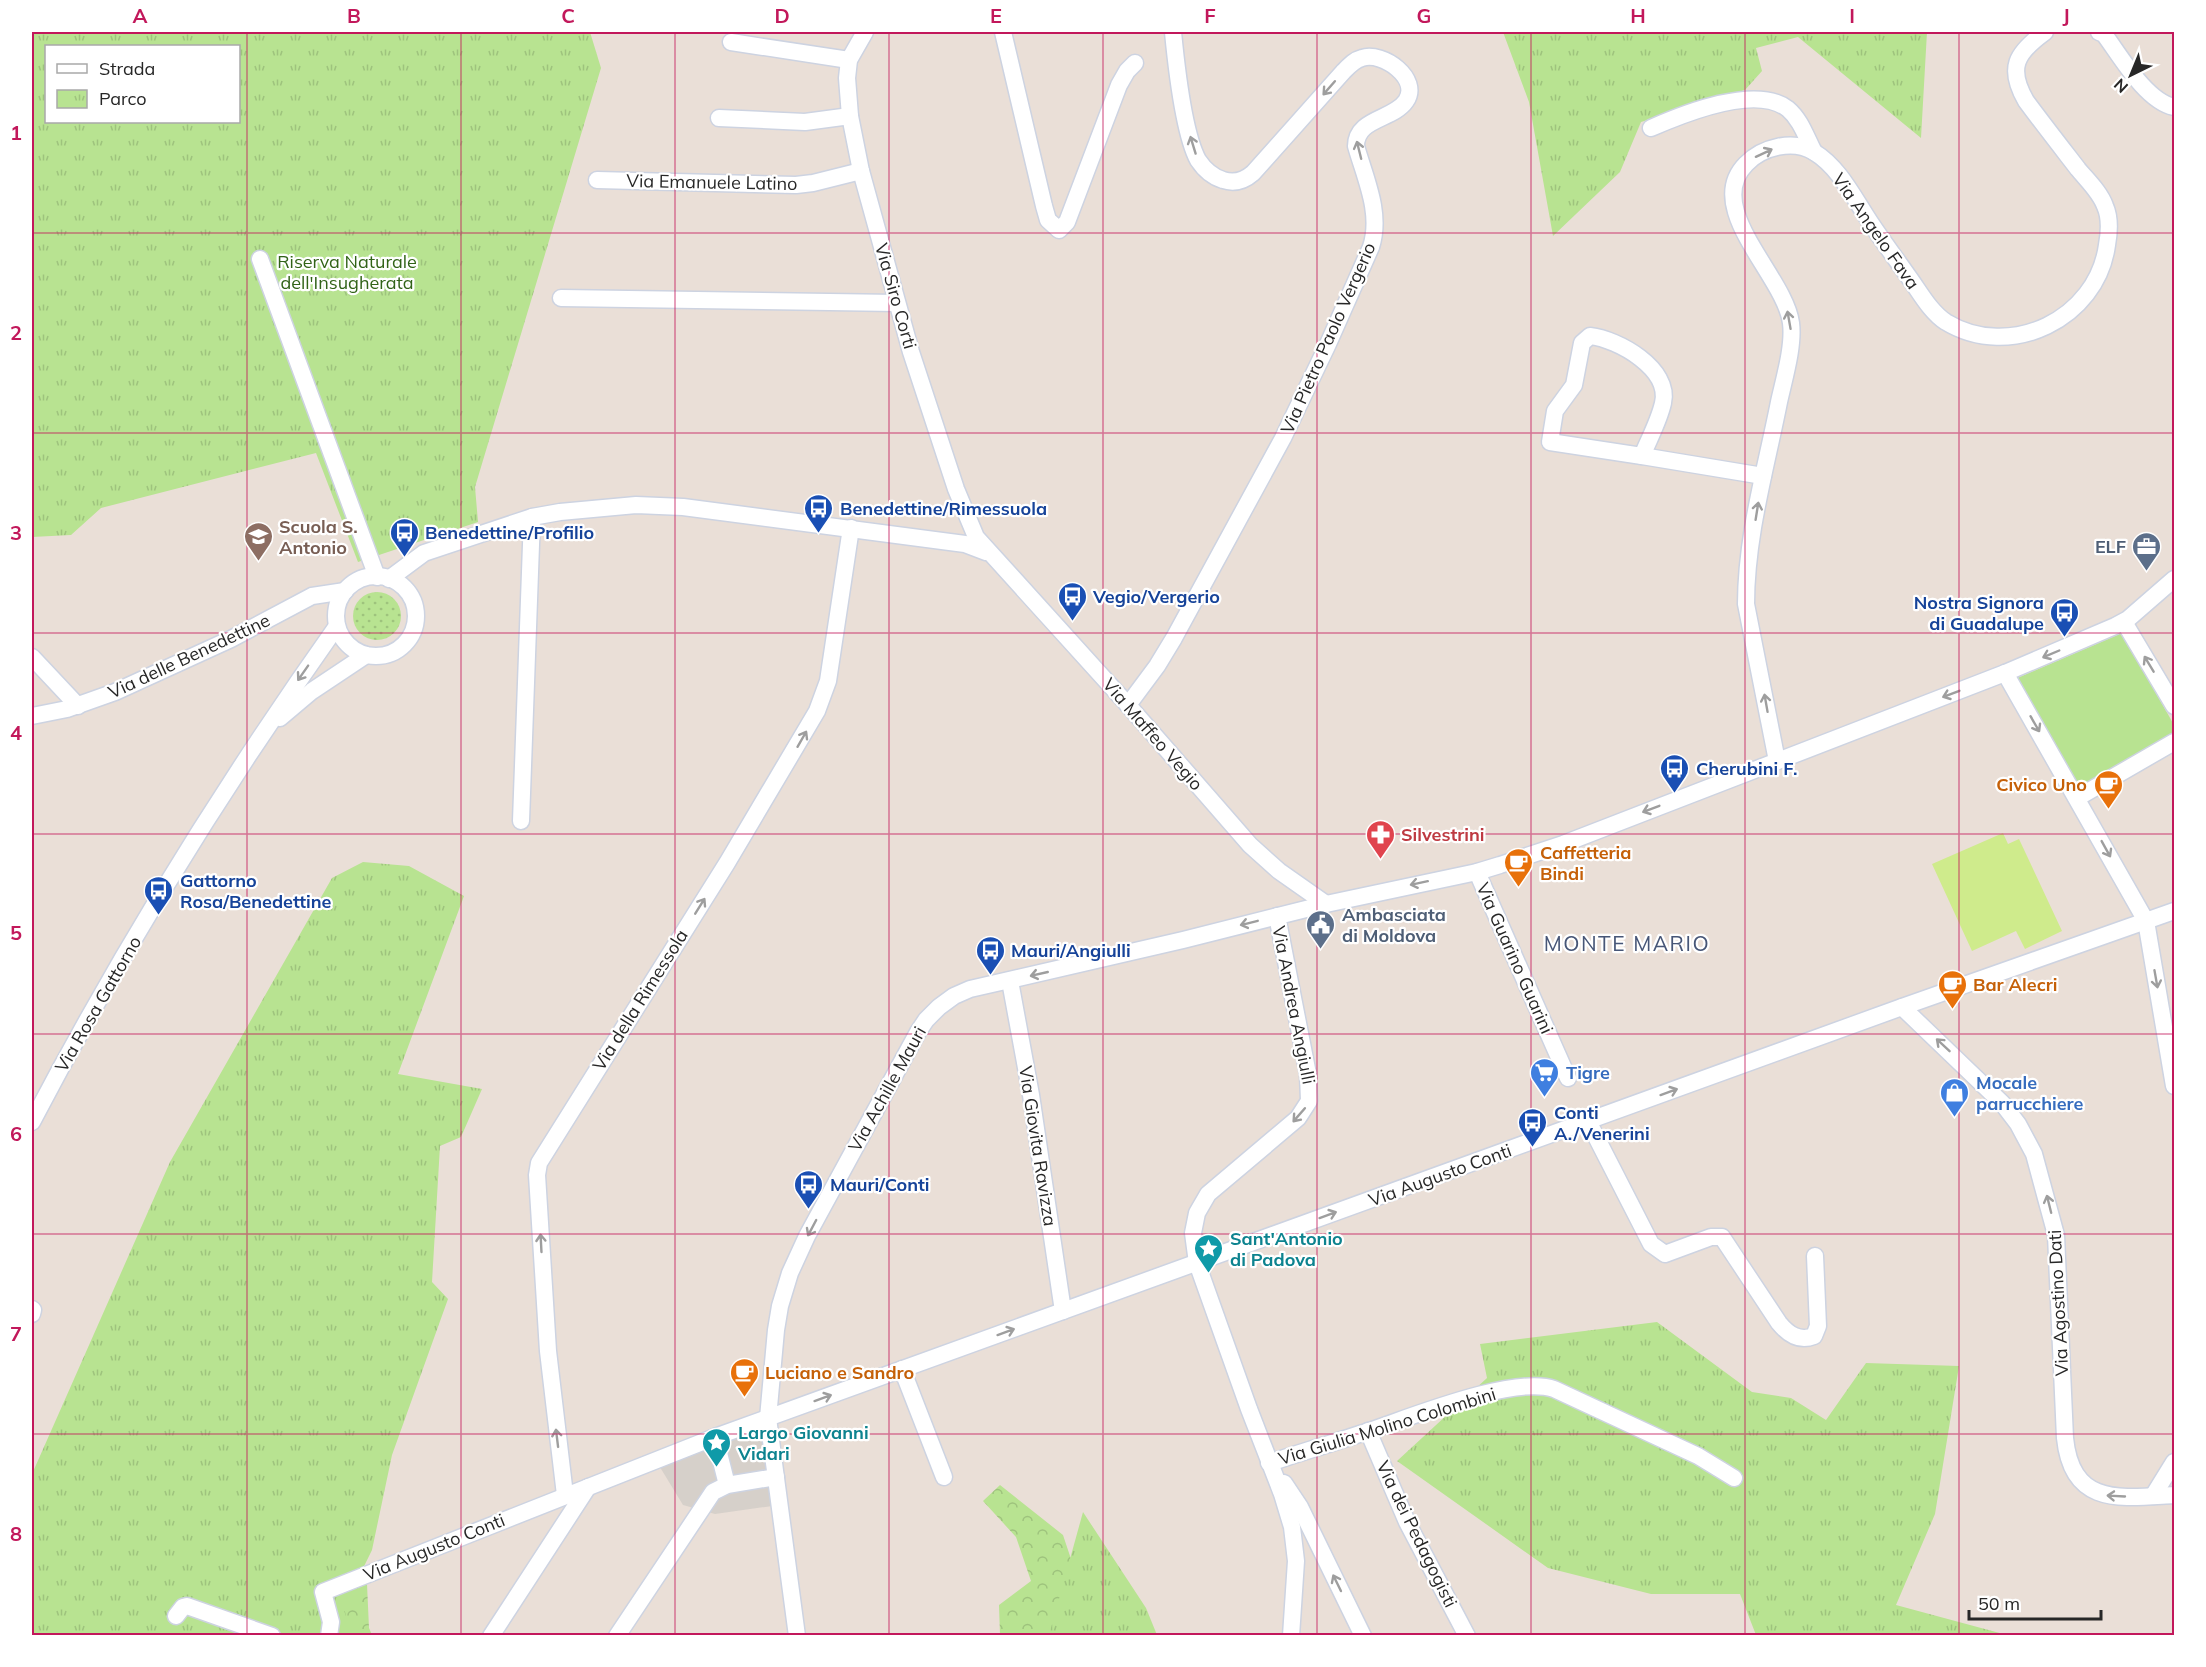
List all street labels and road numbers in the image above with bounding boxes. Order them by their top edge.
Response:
street label: Via Angelo Fava [1827,168,1925,294]
street label: Via Emanuele Latino [626,169,798,195]
street label: Via Pietro Paolo Vergerio [1275,239,1381,437]
street label: Via Siro Corti [870,241,922,351]
street label: Via delle Benedettine [104,608,274,704]
street label: Via Maffeo Vegio [1098,673,1208,795]
street label: Via Guarino Guarini [1471,879,1559,1037]
street label: Via Andrea Angiulli [1267,924,1321,1086]
street label: Via della Rimessola [587,925,693,1075]
street label: Via Rosa Gattorno [50,932,146,1076]
street label: Via Achille Mauri [843,1022,931,1156]
street label: Via Giovita Ravizza [1014,1064,1062,1228]
street label: Via Augusto Conti [1365,1138,1515,1212]
street label: Via Agostino Dati [2043,1229,2073,1377]
street label: Via Giulia Molino Colombini [1275,1382,1499,1470]
street label: Via dei Pedagogisti [1372,1457,1462,1611]
street label: Via Augusto Conti [360,1508,508,1586]

